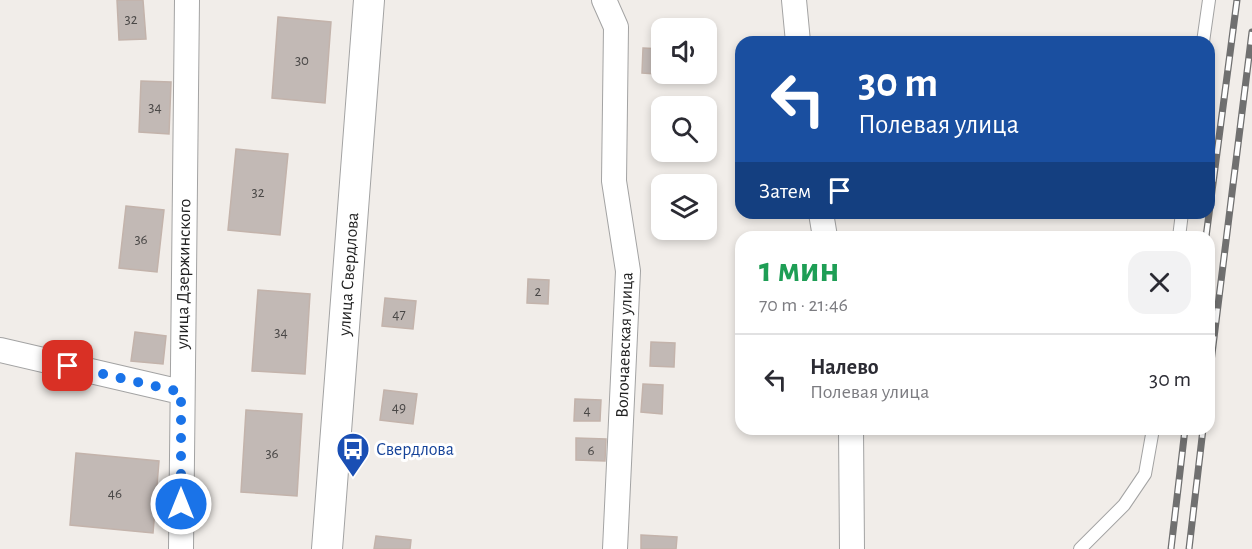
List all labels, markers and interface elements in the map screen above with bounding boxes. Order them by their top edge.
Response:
house number: 32 [124,12,138,27]
map controls [651,18,717,240]
button: sound [651,18,717,84]
house number: 30 [295,53,309,68]
icon: left [759,60,837,138]
text: 30 m [858,62,938,104]
button: search [651,96,717,162]
house number: 34 [148,100,162,115]
text: Полевая улица [858,111,1019,138]
button: layers [651,174,717,240]
icon: arrive [823,174,856,207]
text: Затем [759,180,811,202]
house number: 32 [251,185,265,200]
street label: улица Дзержинского [174,199,194,350]
street label: улица Свердлова [336,212,362,337]
house number: 36 [134,232,148,247]
button: close [1128,251,1191,314]
text: 1 мин [759,252,839,288]
street label: Волочаевская улица [613,272,637,418]
house number: 2 [535,284,542,299]
text: 70 m · 21:46 [759,295,848,315]
house number: 47 [392,307,406,322]
house number: 34 [274,325,288,340]
pin [42,340,93,391]
icon: arrive [51,349,84,382]
text: Налево [810,356,879,378]
icon: left [759,363,792,396]
text: 30 m [1149,368,1191,390]
text: Полевая улица [810,382,929,402]
house number: 49 [392,400,406,415]
house number: 4 [583,403,591,418]
bus stop icon: Свердлова [335,431,371,478]
place label: Свердлова [376,441,454,459]
house number: 6 [587,443,595,458]
house number: 36 [265,446,279,461]
position arrow [149,472,213,536]
house number: 46 [108,486,122,501]

